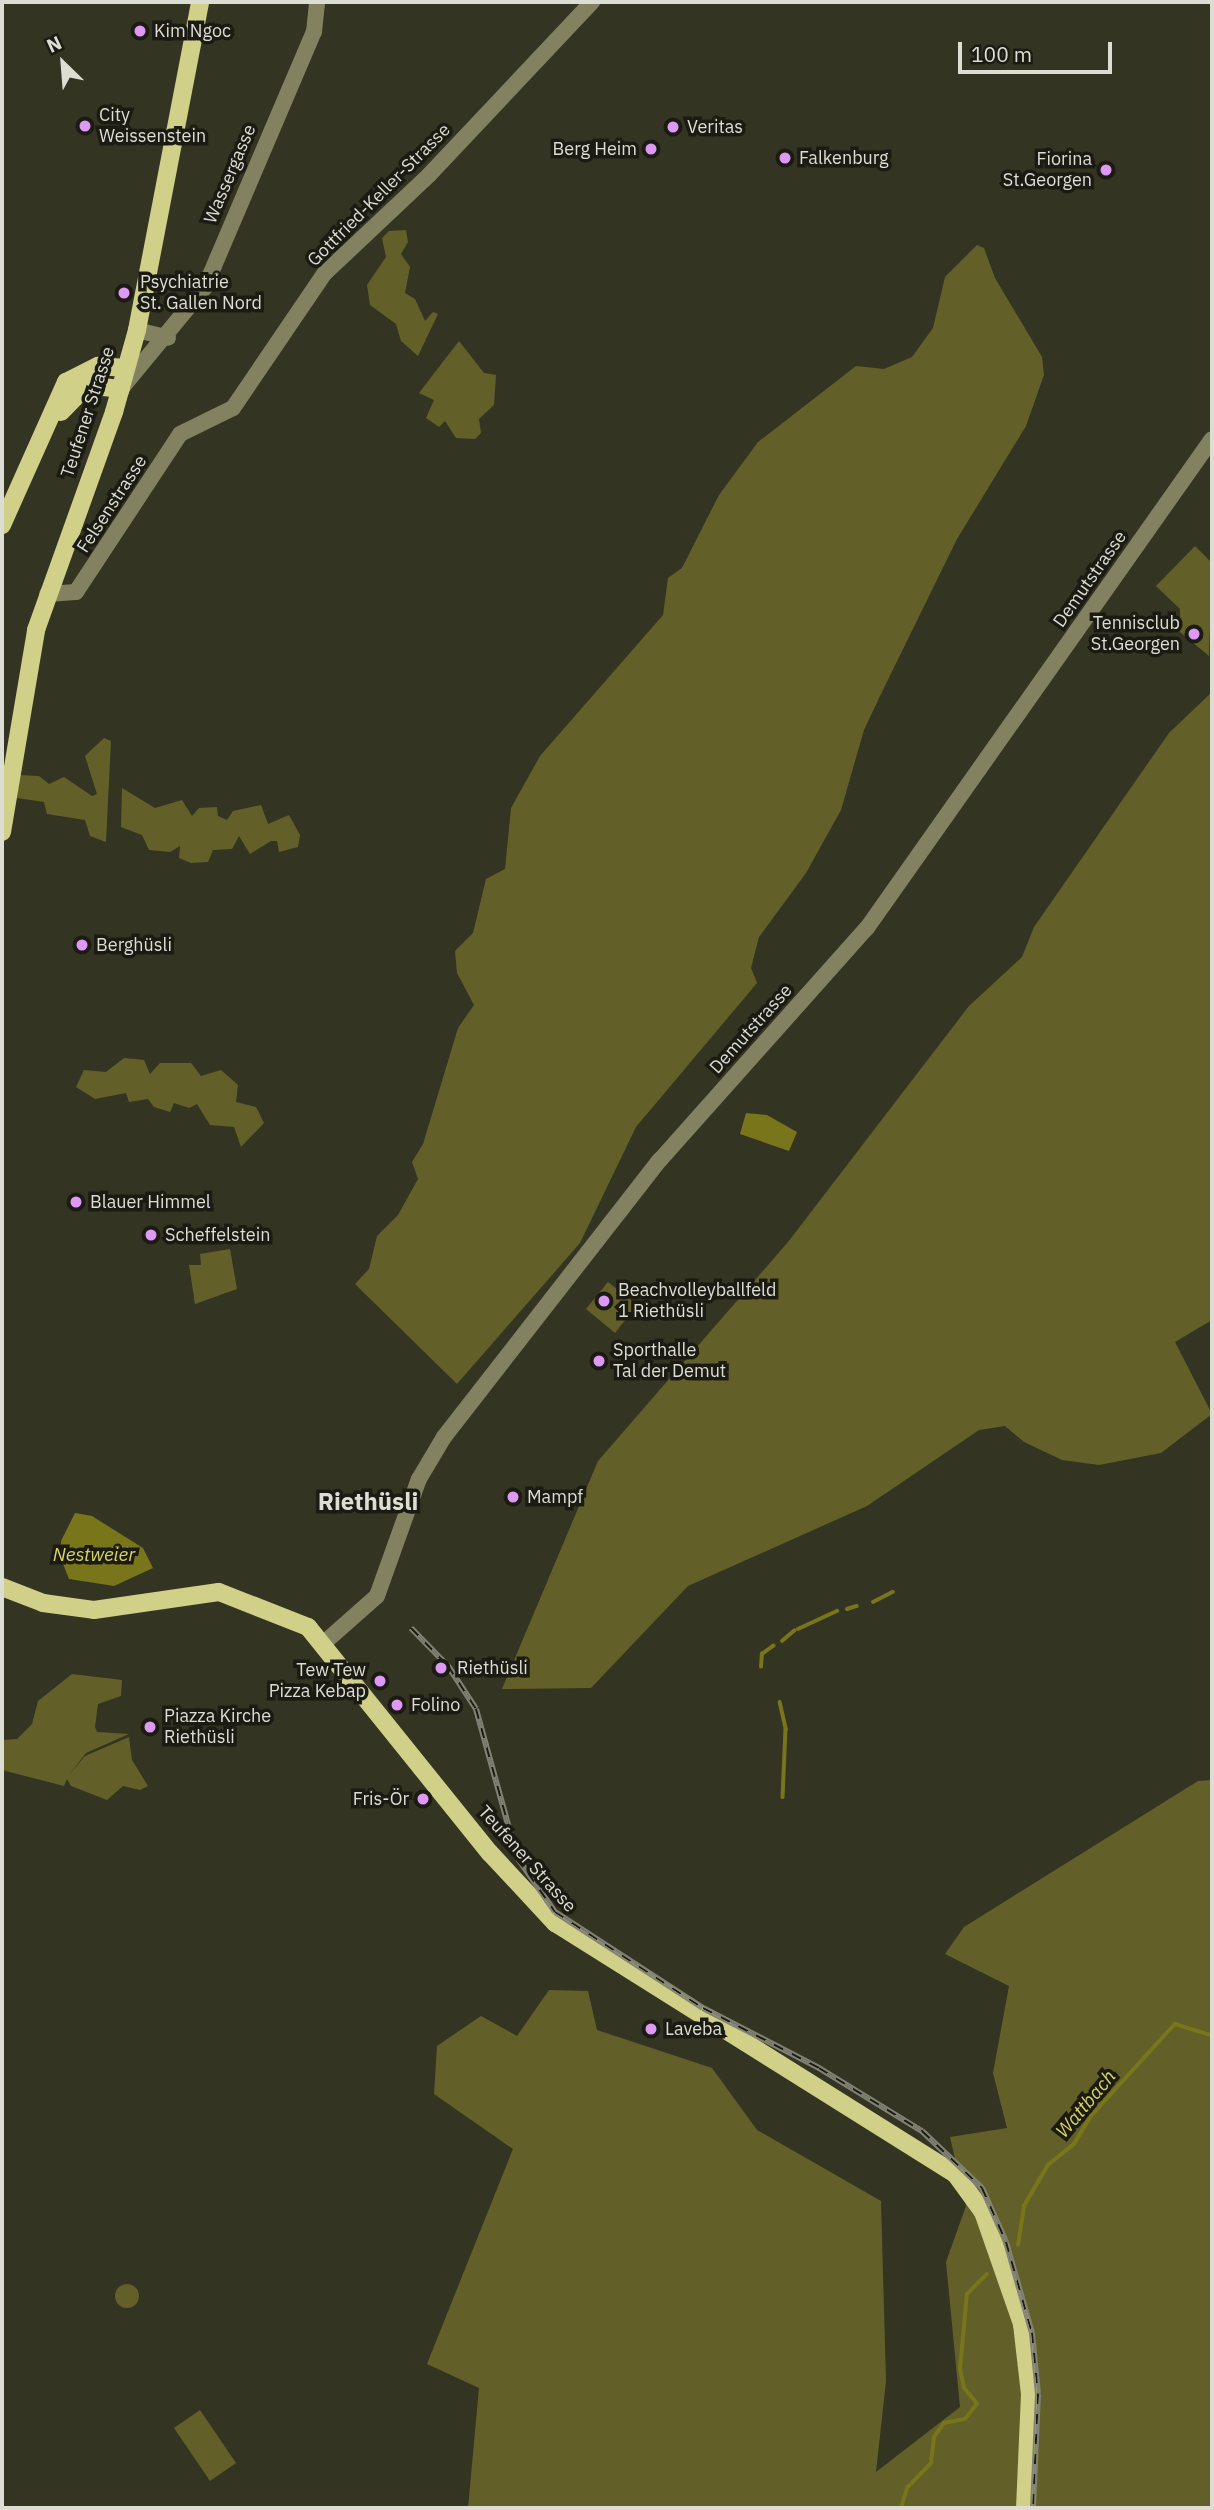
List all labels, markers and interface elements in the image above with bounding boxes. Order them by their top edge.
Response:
place label: Kim Ngoc [154,20,231,42]
marker: Kim Ngoc [132,23,148,39]
north arrow [28,28,98,98]
scale bar [962,28,1116,72]
text: N [43,30,65,58]
text: 100 m [971,40,1032,68]
place label: City Weissenstein [99,105,206,148]
place label: Veritas [687,116,743,138]
marker: City Weissenstein [77,118,93,134]
street label: Gottfried-Keller-Strasse [303,119,455,271]
marker: Veritas [665,119,681,135]
street label: Wassergasse [199,121,261,227]
place label: Berg Heim [553,138,637,160]
marker: Berg Heim [643,141,659,157]
place label: Falkenburg [799,147,888,169]
place label: Fiorina St.Georgen [1003,149,1092,192]
marker: Falkenburg [777,150,793,166]
marker: Fiorina St.Georgen [1098,162,1114,178]
place label: Psychiatrie St. Gallen Nord [140,272,262,314]
marker: Psychiatrie St. Gallen Nord [114,283,134,303]
street label: Teufener Strasse [57,344,119,480]
street label: Felsenstrasse [73,451,151,557]
street label: Demutstrasse [1049,527,1131,631]
place label: Tennisclub St.Georgen [1091,613,1180,656]
marker: Tennisclub St.Georgen [1186,626,1202,642]
place label: Berghüsli [96,934,172,956]
marker: Berghüsli [74,937,90,953]
street label: Demutstrasse [705,980,797,1078]
place label: Blauer Himmel [90,1191,211,1213]
marker: Blauer Himmel [68,1194,84,1210]
place label: Scheffelstein [165,1224,270,1246]
marker: Scheffelstein [143,1227,159,1243]
place label: Beachvolleyballfeld 1 Riethüsli [618,1280,776,1322]
marker: Beachvolleyballfeld 1 Riethüsli [596,1293,612,1309]
place label: Sporthalle Tal der Demut [613,1340,726,1382]
marker: Sporthalle Tal der Demut [591,1353,607,1369]
place label: Mampf [527,1486,583,1508]
district label: Riethüsli [318,1488,418,1516]
marker: Mampf [505,1489,521,1505]
water label: Nestweier [53,1544,135,1566]
place label: Riethüsli [457,1657,528,1679]
marker: Riethüsli [431,1658,451,1678]
place label: Tew Tew Pizza Kebap [269,1660,366,1702]
marker: Tew Tew Pizza Kebap [372,1673,388,1689]
place label: Folino [411,1694,460,1716]
marker: Folino [389,1697,405,1713]
place label: Piazza Kirche Riethüsli [164,1706,271,1748]
marker: Piazza Kirche Riethüsli [142,1719,158,1735]
place label: Fris-Ör [353,1788,409,1810]
marker: Fris-Ör [415,1791,431,1807]
street label: Teufener Strasse [473,1801,581,1917]
place label: Laveba [665,2018,722,2040]
marker: Laveba [643,2021,659,2037]
water label: Wattbach [1051,2066,1121,2142]

